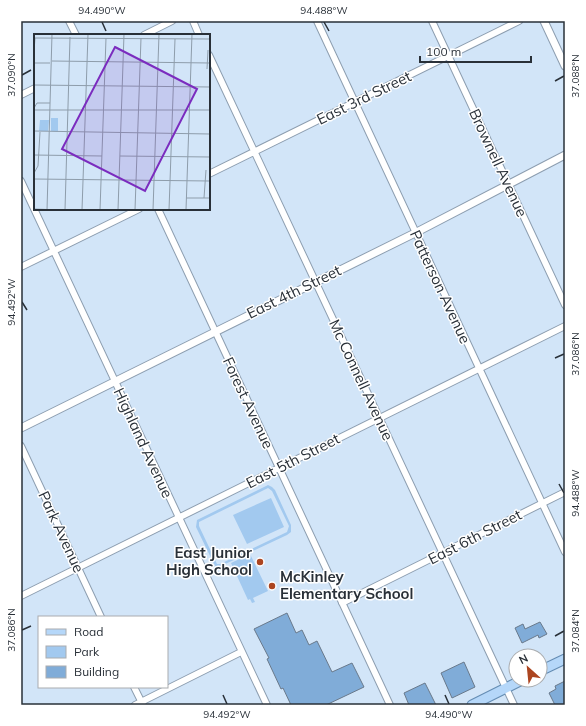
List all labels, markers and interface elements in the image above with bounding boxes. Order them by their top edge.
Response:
text: 94.490°W [78,4,126,17]
text: 94.488°W [300,4,348,17]
inset map [34,34,210,210]
scale bar [420,38,531,64]
text: 100 m [426,44,461,59]
text: 37.090°N [5,53,18,97]
text: 37.088°N [569,54,582,98]
street label: East 3rd Street [313,66,414,129]
street label: Brownell Avenue [465,106,532,220]
street label: Patterson Avenue [406,227,475,347]
street label: East 4th Street [243,261,344,323]
text: 94.492°W [5,278,18,326]
street label: Mc Connell Avenue [325,316,398,443]
text: 37.086°N [569,332,582,376]
street label: Forest Avenue [219,354,278,452]
street label: Highland Avenue [110,385,177,501]
street label: East 5th Street [243,429,343,492]
text: 94.488°W [569,469,582,517]
street label: Park Avenue [34,488,89,576]
street label: East 6th Street [425,505,525,568]
place label: East Junior High School [166,543,252,579]
marker: East Junior High School [255,557,265,567]
place label: McKinley Elementary School [280,567,413,603]
marker: McKinley Elementary School [267,581,277,591]
text: 37.086°N [5,608,18,652]
text: 37.084°N [569,609,582,653]
legend [38,616,168,688]
text: Road [74,624,103,639]
text: Park [74,644,100,659]
north arrow [508,648,548,688]
text: N [517,651,530,667]
text: Building [74,664,119,679]
text: 94.492°W [203,708,251,721]
text: 94.490°W [425,708,473,721]

